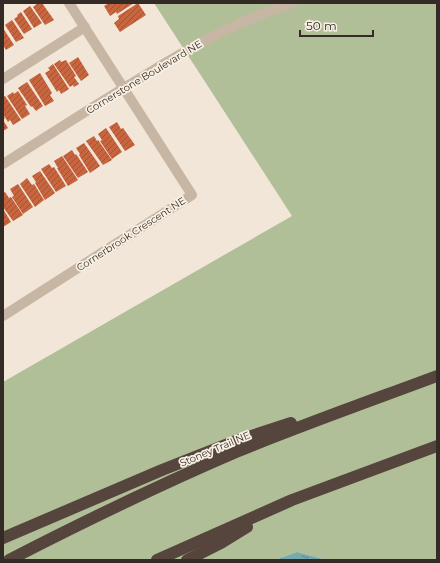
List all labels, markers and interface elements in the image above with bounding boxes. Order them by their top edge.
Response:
scale bar [300,12,373,38]
text: 50 m [306,18,337,33]
street label: Cornerstone Boulevard NE [84,37,204,117]
street label: Cornerbrook Crescent NE [74,194,188,274]
street label: Stoney Trail NE [178,428,252,470]

